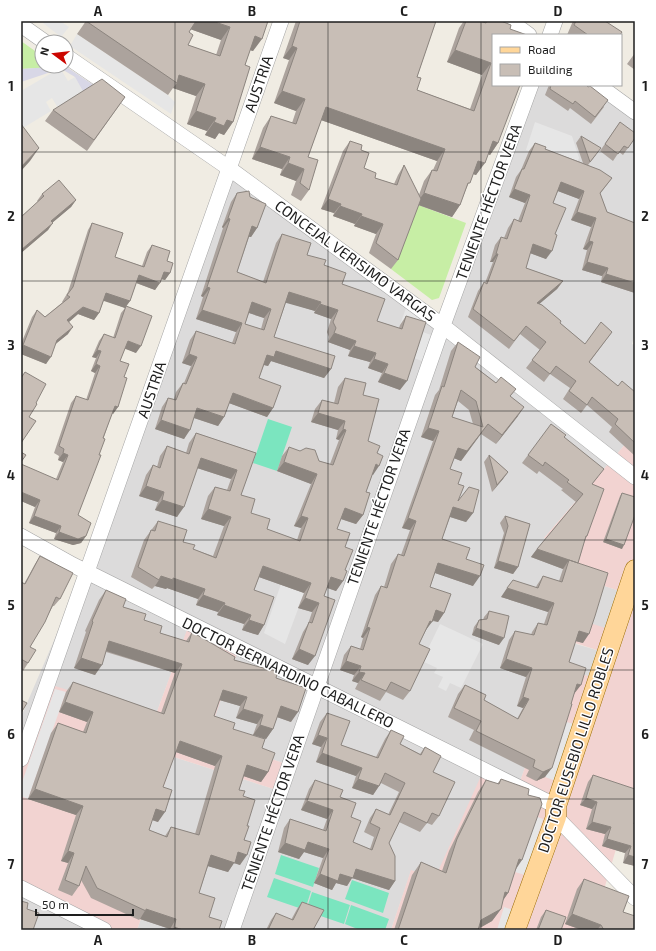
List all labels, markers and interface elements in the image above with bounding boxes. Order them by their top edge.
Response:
text: A [94,3,103,19]
text: B [248,3,256,19]
text: C [400,3,408,19]
text: D [554,3,563,19]
north arrow [34,34,74,74]
legend [492,34,622,86]
text: Road [528,42,556,56]
text: N [37,46,51,57]
street label: AUSTRIA [240,52,276,114]
text: Building [528,62,573,76]
text: 1 [8,78,14,94]
text: 1 [642,78,648,94]
street label: TENIENTE HÉCTOR VERA [451,120,525,282]
street label: CONCEJAL VERISIMO VARGAS [272,196,439,325]
text: 2 [7,208,15,224]
text: 2 [641,208,649,224]
text: 3 [7,337,15,353]
text: 3 [641,337,649,353]
street label: AUSTRIA [133,358,169,420]
street label: TENIENTE HÉCTOR VERA [343,425,414,588]
text: 4 [7,467,15,483]
text: 4 [641,467,649,483]
text: 5 [7,597,15,613]
text: 5 [641,597,649,613]
street label: DOCTOR BERNARDINO CABALLERO [180,613,397,731]
street label: DOCTOR EUSEBIO LILLO ROBLES [533,645,617,855]
text: 6 [7,726,15,742]
text: 6 [641,726,649,742]
street label: TENIENTE HÉCTOR VERA [237,731,308,894]
text: 7 [8,856,15,872]
text: 7 [642,856,649,872]
scale bar [36,891,133,917]
text: 50 m [42,897,69,911]
text: A [94,932,103,948]
text: B [248,932,256,948]
text: C [400,932,408,948]
text: D [554,932,563,948]

